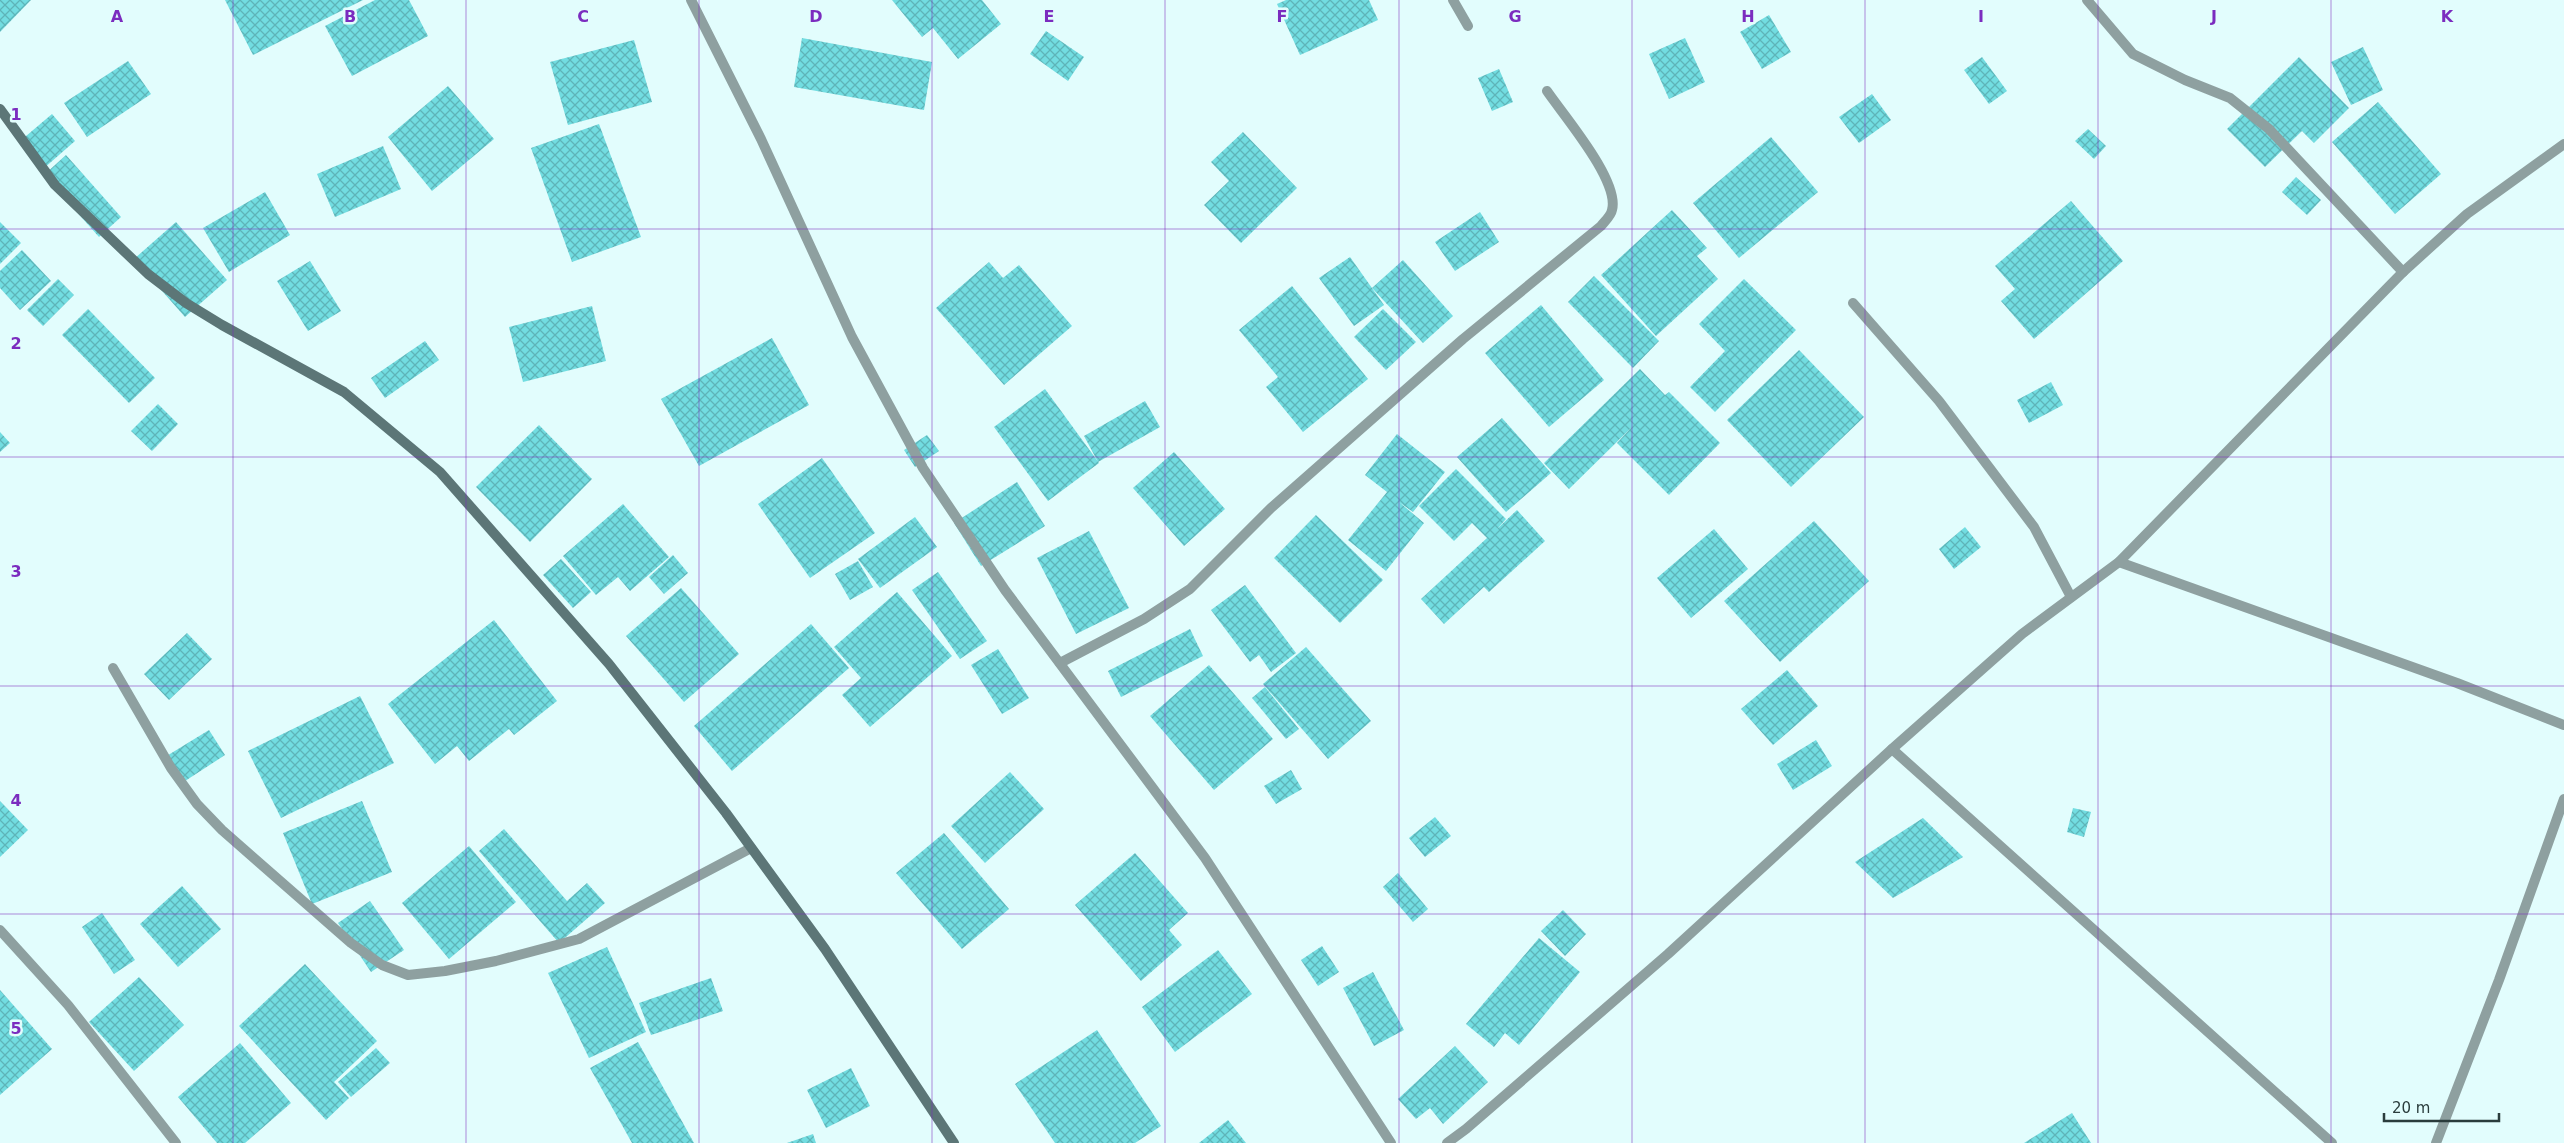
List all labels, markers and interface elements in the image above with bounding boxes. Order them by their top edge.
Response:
text: A [111,7,124,26]
text: B [344,7,356,26]
text: C [577,7,589,26]
text: D [809,7,823,26]
text: E [1044,7,1054,26]
text: F [1277,7,1287,26]
text: G [1508,7,1522,26]
text: H [1741,7,1755,26]
text: I [1978,7,1984,26]
text: J [2210,7,2217,26]
text: K [2441,7,2454,26]
text: 1 [10,105,22,124]
text: 2 [10,334,22,353]
text: 3 [10,562,22,581]
text: 4 [10,791,22,810]
text: 5 [10,1019,22,1038]
scale bar [2384,1090,2499,1122]
text: 20 m [2392,1099,2430,1117]

